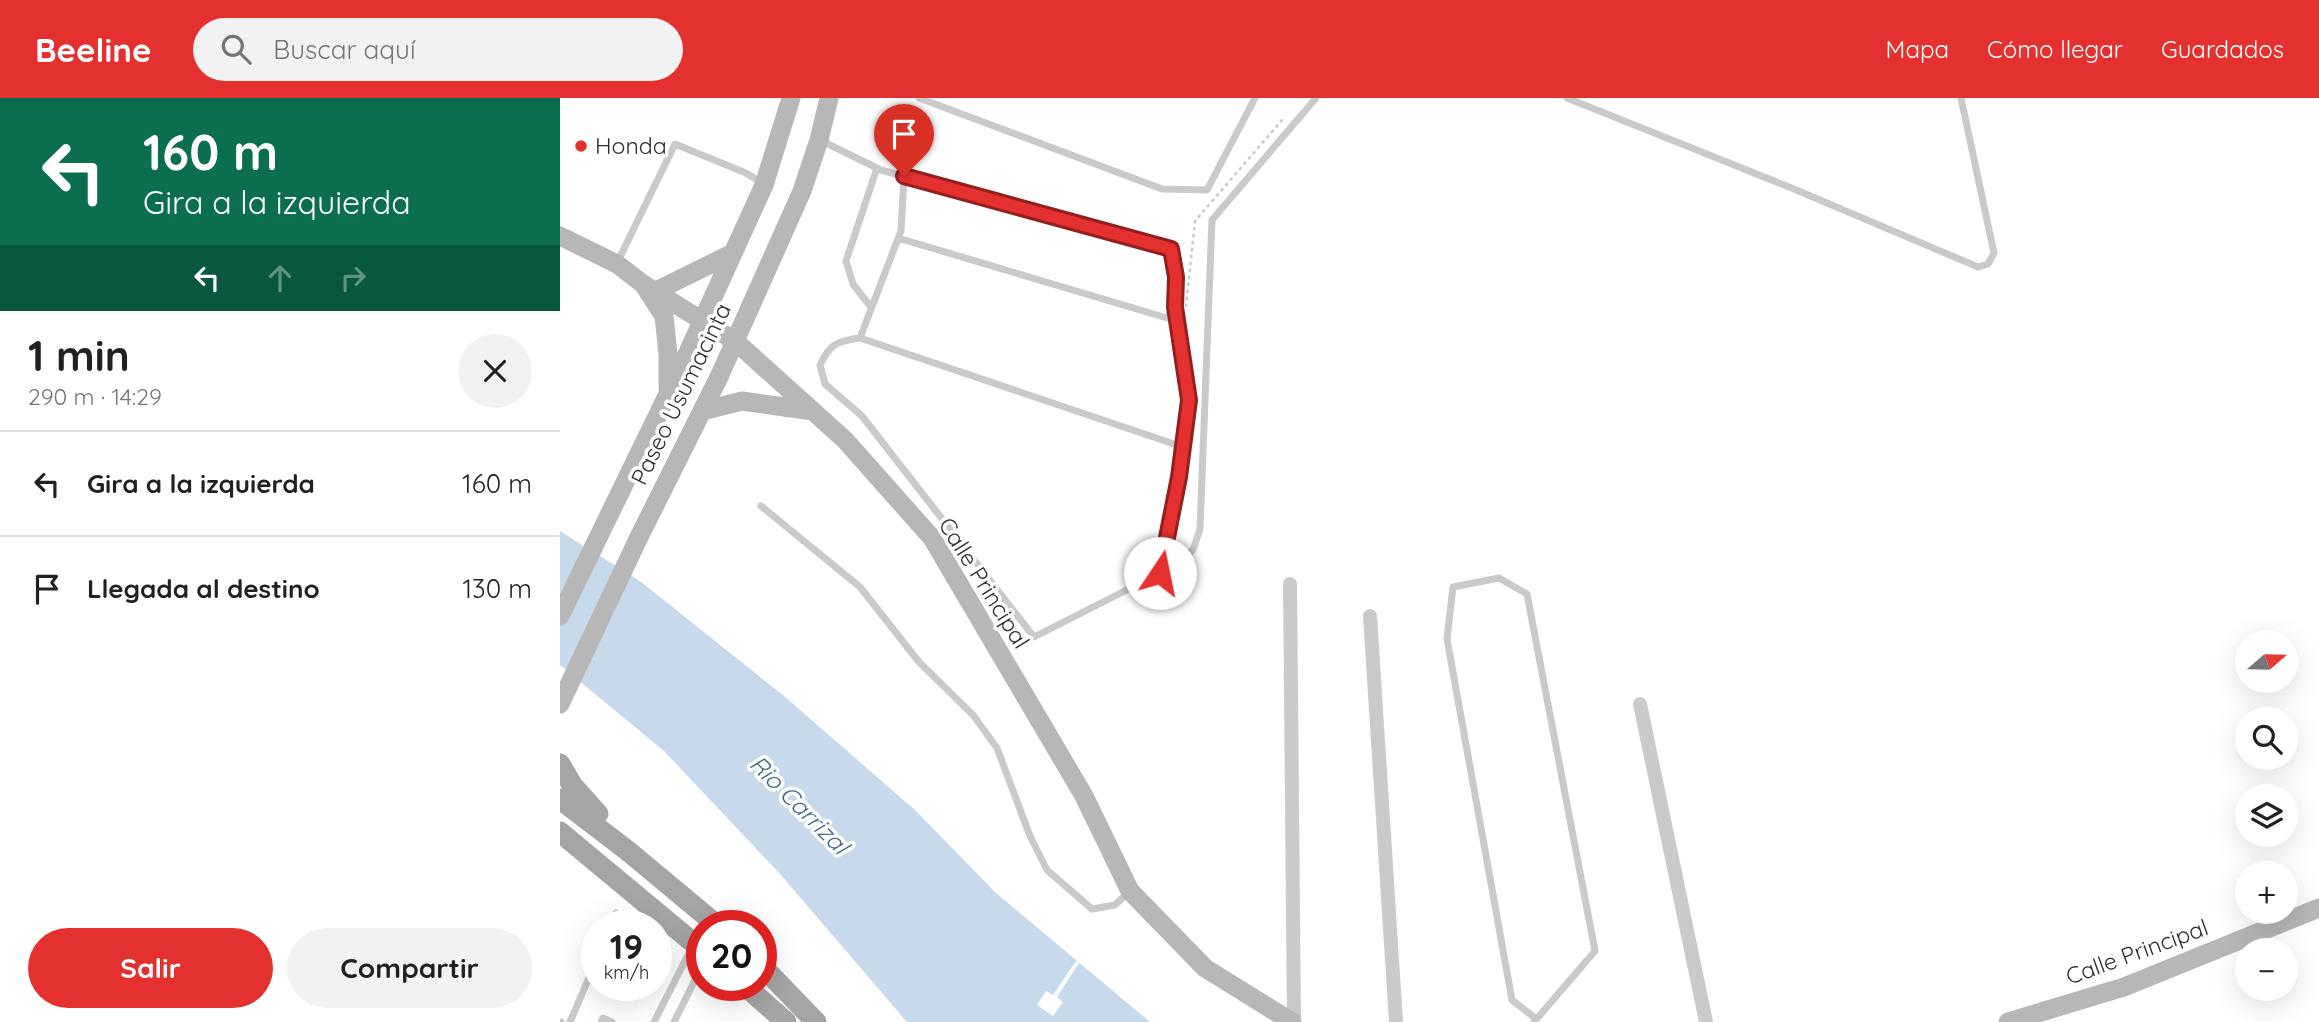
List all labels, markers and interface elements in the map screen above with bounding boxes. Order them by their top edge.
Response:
search box [193,18,683,81]
text: Beeline [35,29,151,70]
icon: search [217,30,255,68]
text: Buscar aquí [273,33,415,66]
text: Mapa [1886,34,1949,64]
text: Cómo llegar [1987,34,2123,64]
text: Guardados [2161,34,2284,64]
pin [874,104,934,176]
icon: arrive [885,115,923,153]
text: 160 m [143,121,278,182]
icon: left [28,126,119,217]
place label: Honda [595,131,667,160]
marker: Honda [573,138,589,154]
text: Gira a la izquierda [143,182,411,222]
icon: left [188,259,226,297]
icon: ahead [261,259,299,297]
icon: right [334,259,372,297]
street label: Paseo Usumacinta [624,298,737,489]
text: 1 min [28,329,130,382]
button: close [458,334,532,408]
text: 290 m · 14:29 [28,382,162,411]
icon: left [28,465,66,503]
text: Gira a la izquierda [87,467,315,500]
text: 160 m [462,467,532,500]
street label: Calle Principal [933,512,1036,654]
position arrow [1123,536,1197,610]
icon: arrive [28,570,66,608]
text: Llegada al destino [87,572,320,605]
text: 130 m [462,572,532,605]
north arrow [2235,630,2298,693]
map controls [2235,630,2298,1001]
button: search [2235,707,2298,770]
water label: Rio Carrizal [744,749,857,862]
button: layers [2235,784,2298,847]
button: + [2235,861,2298,924]
speed limit sign: 20 [686,910,777,1001]
street label: Calle Principal [2062,912,2212,991]
text: 19 [610,924,643,968]
button: Salir [28,928,273,1008]
button: Compartir [287,928,532,1008]
button: − [2235,938,2298,1001]
text: km/h [604,961,649,984]

